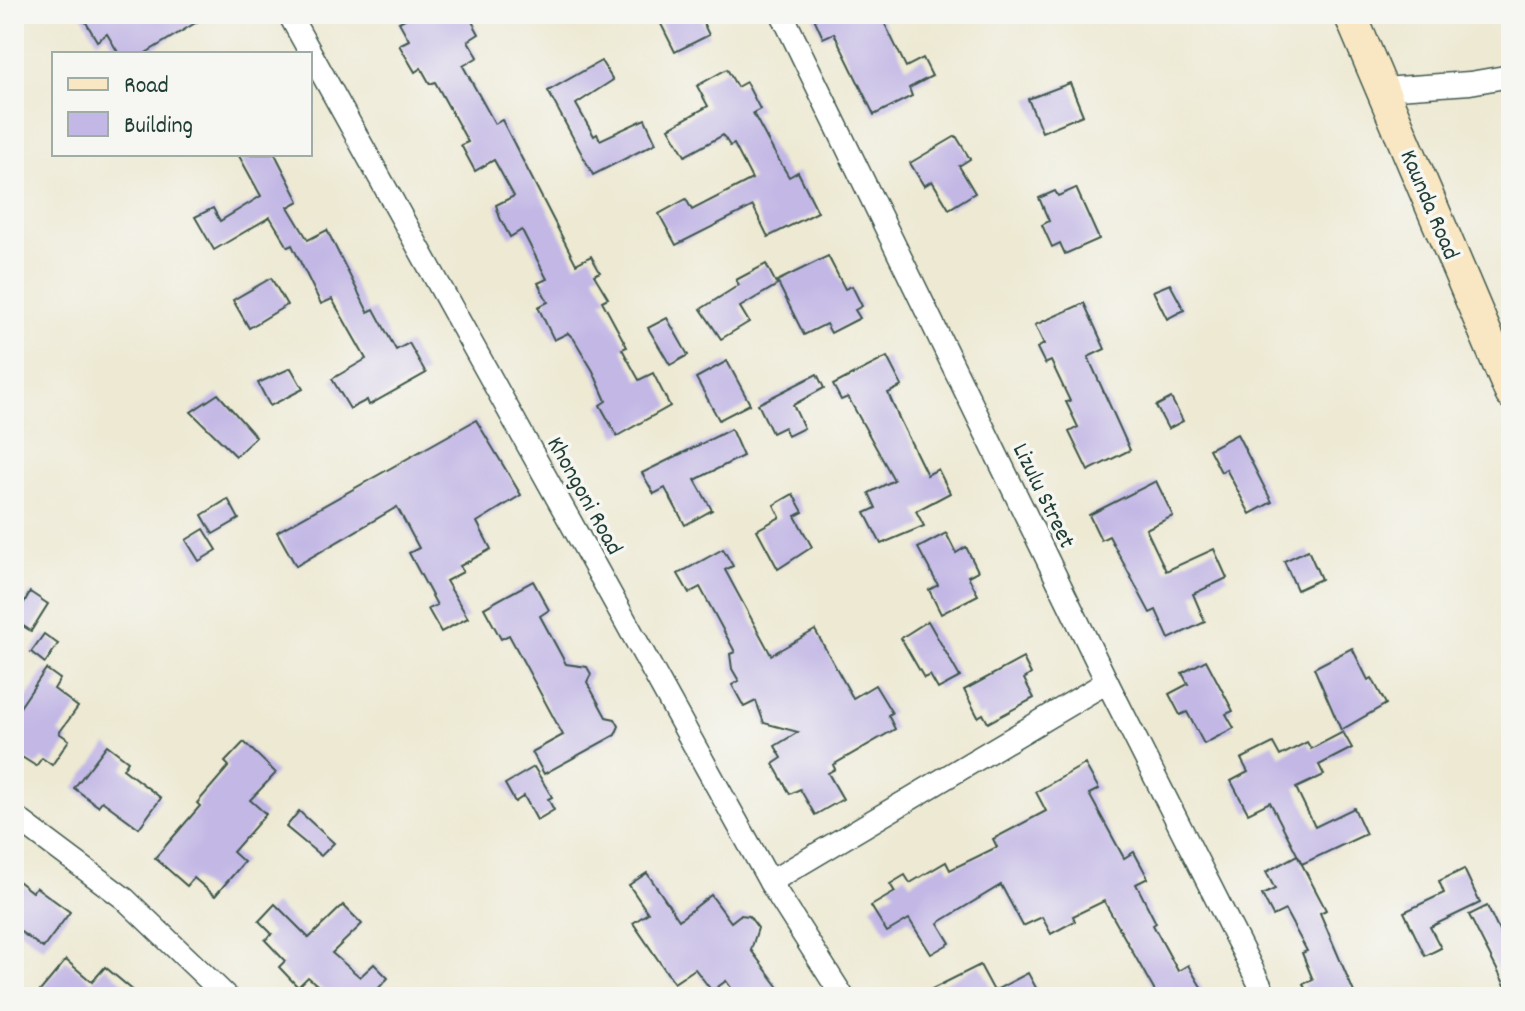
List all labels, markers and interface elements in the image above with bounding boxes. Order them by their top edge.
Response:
legend [52,52,312,156]
text: Road [124,70,169,104]
text: Building [124,110,193,144]
street label: Kaunda Road [1390,145,1467,266]
street label: Khongoni Road [537,431,630,562]
street label: Lizulu Street [1002,438,1083,555]

